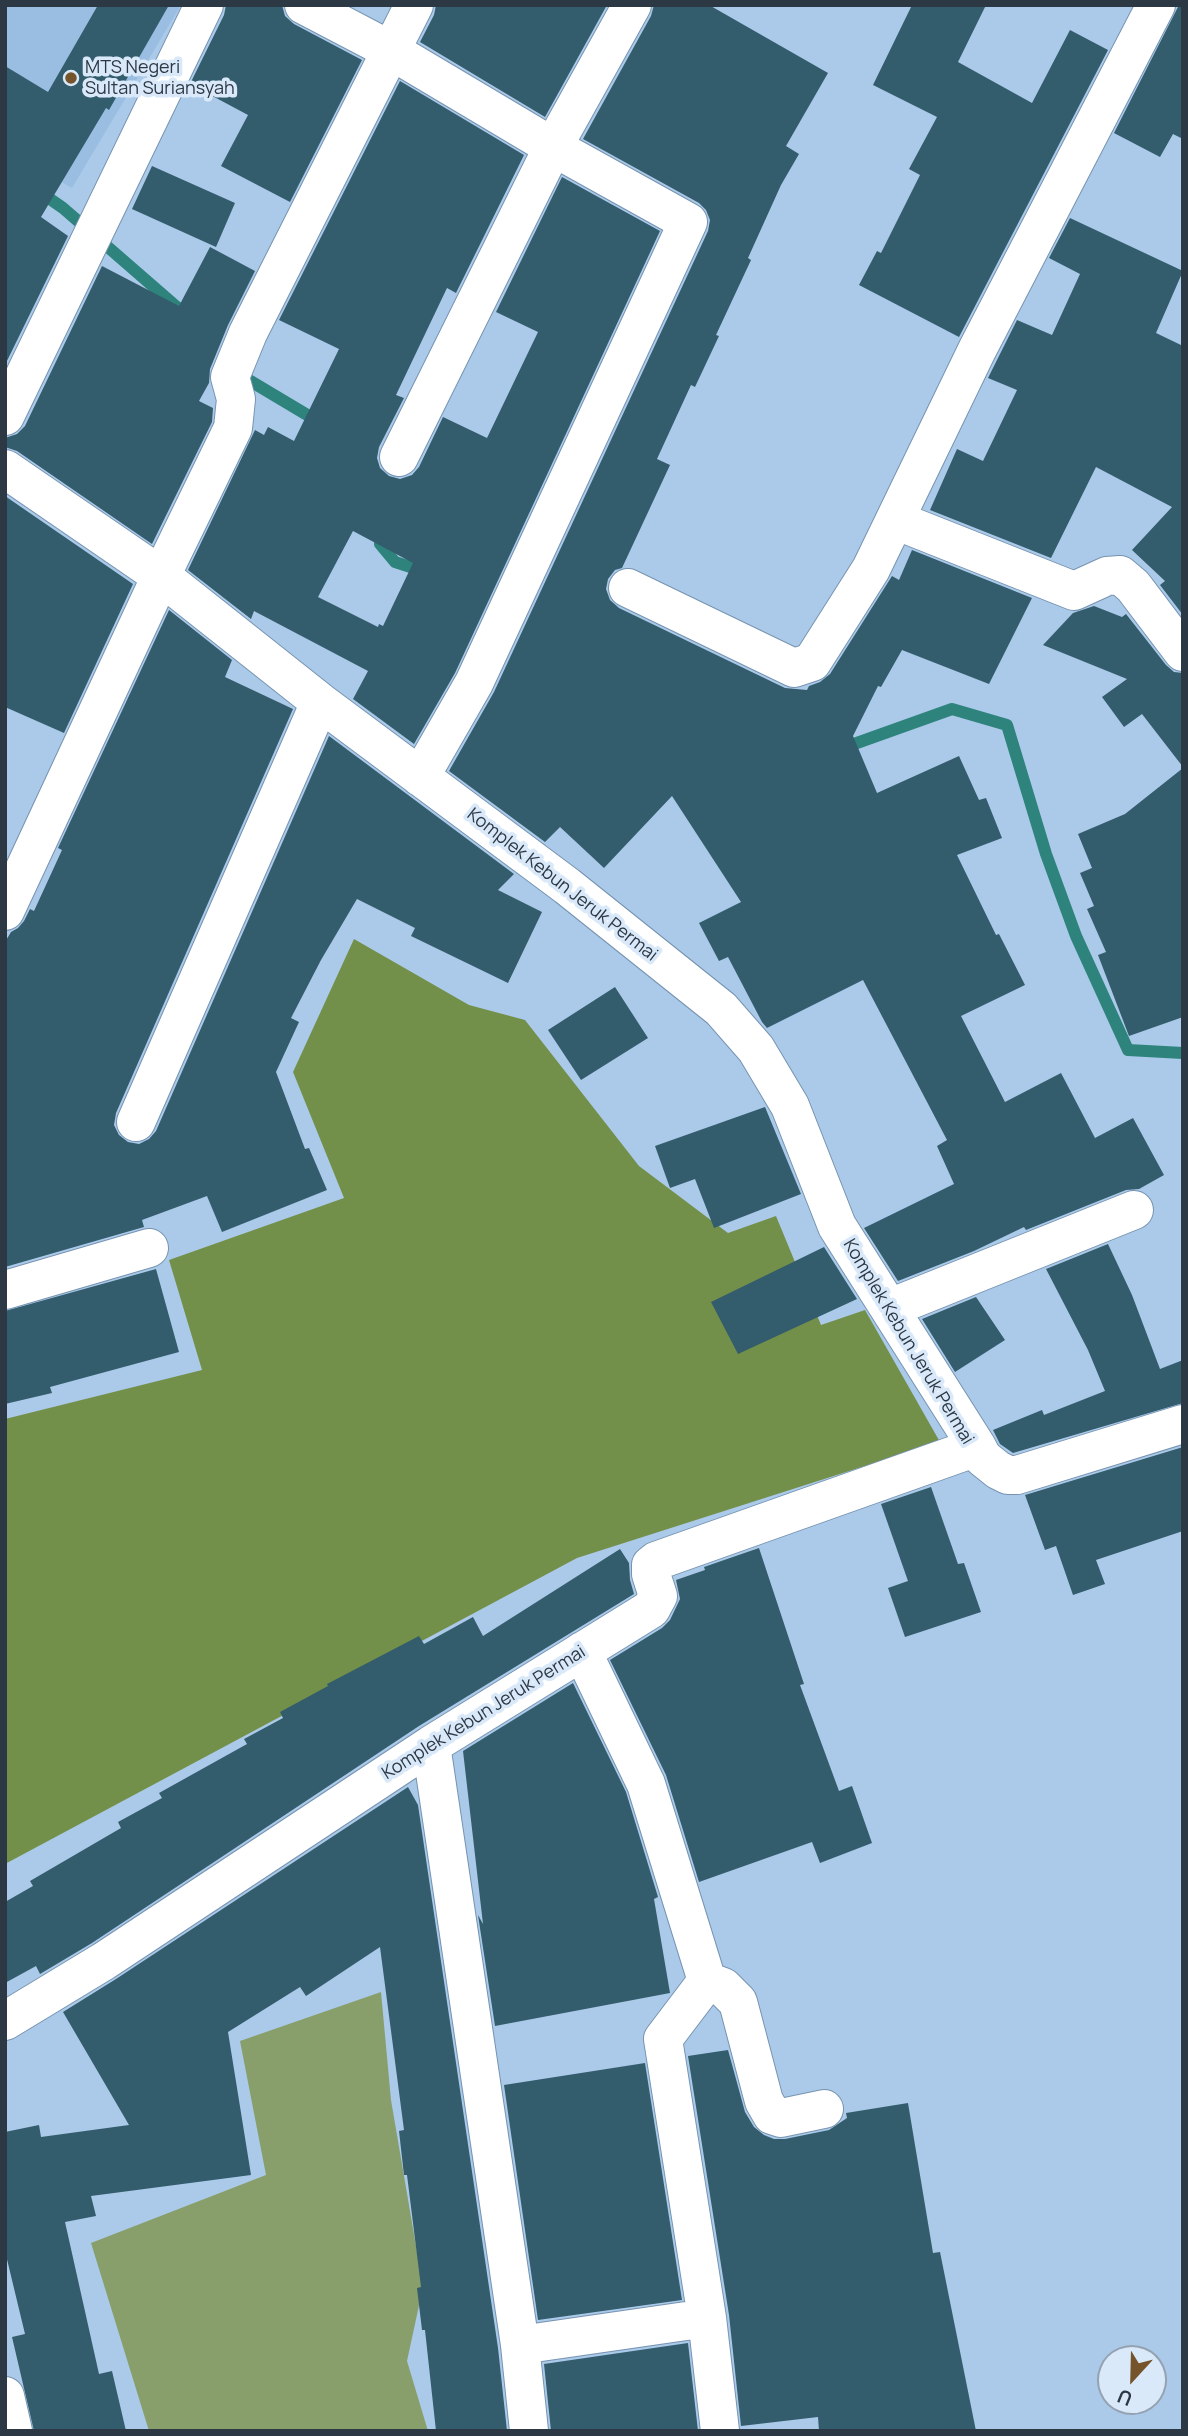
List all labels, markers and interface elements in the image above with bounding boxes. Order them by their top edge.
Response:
place label: MTS Negeri Sultan Suriansyah [85,57,235,100]
marker: MTS Negeri Sultan Suriansyah [63,70,79,86]
street label: Komplek Kebun Jeruk Permai [462,804,662,966]
street label: Komplek Kebun Jeruk Permai [838,1235,978,1449]
street label: Komplek Kebun Jeruk Permai [378,1641,590,1785]
north arrow [1097,2345,1167,2415]
text: U [1114,2383,1136,2412]

